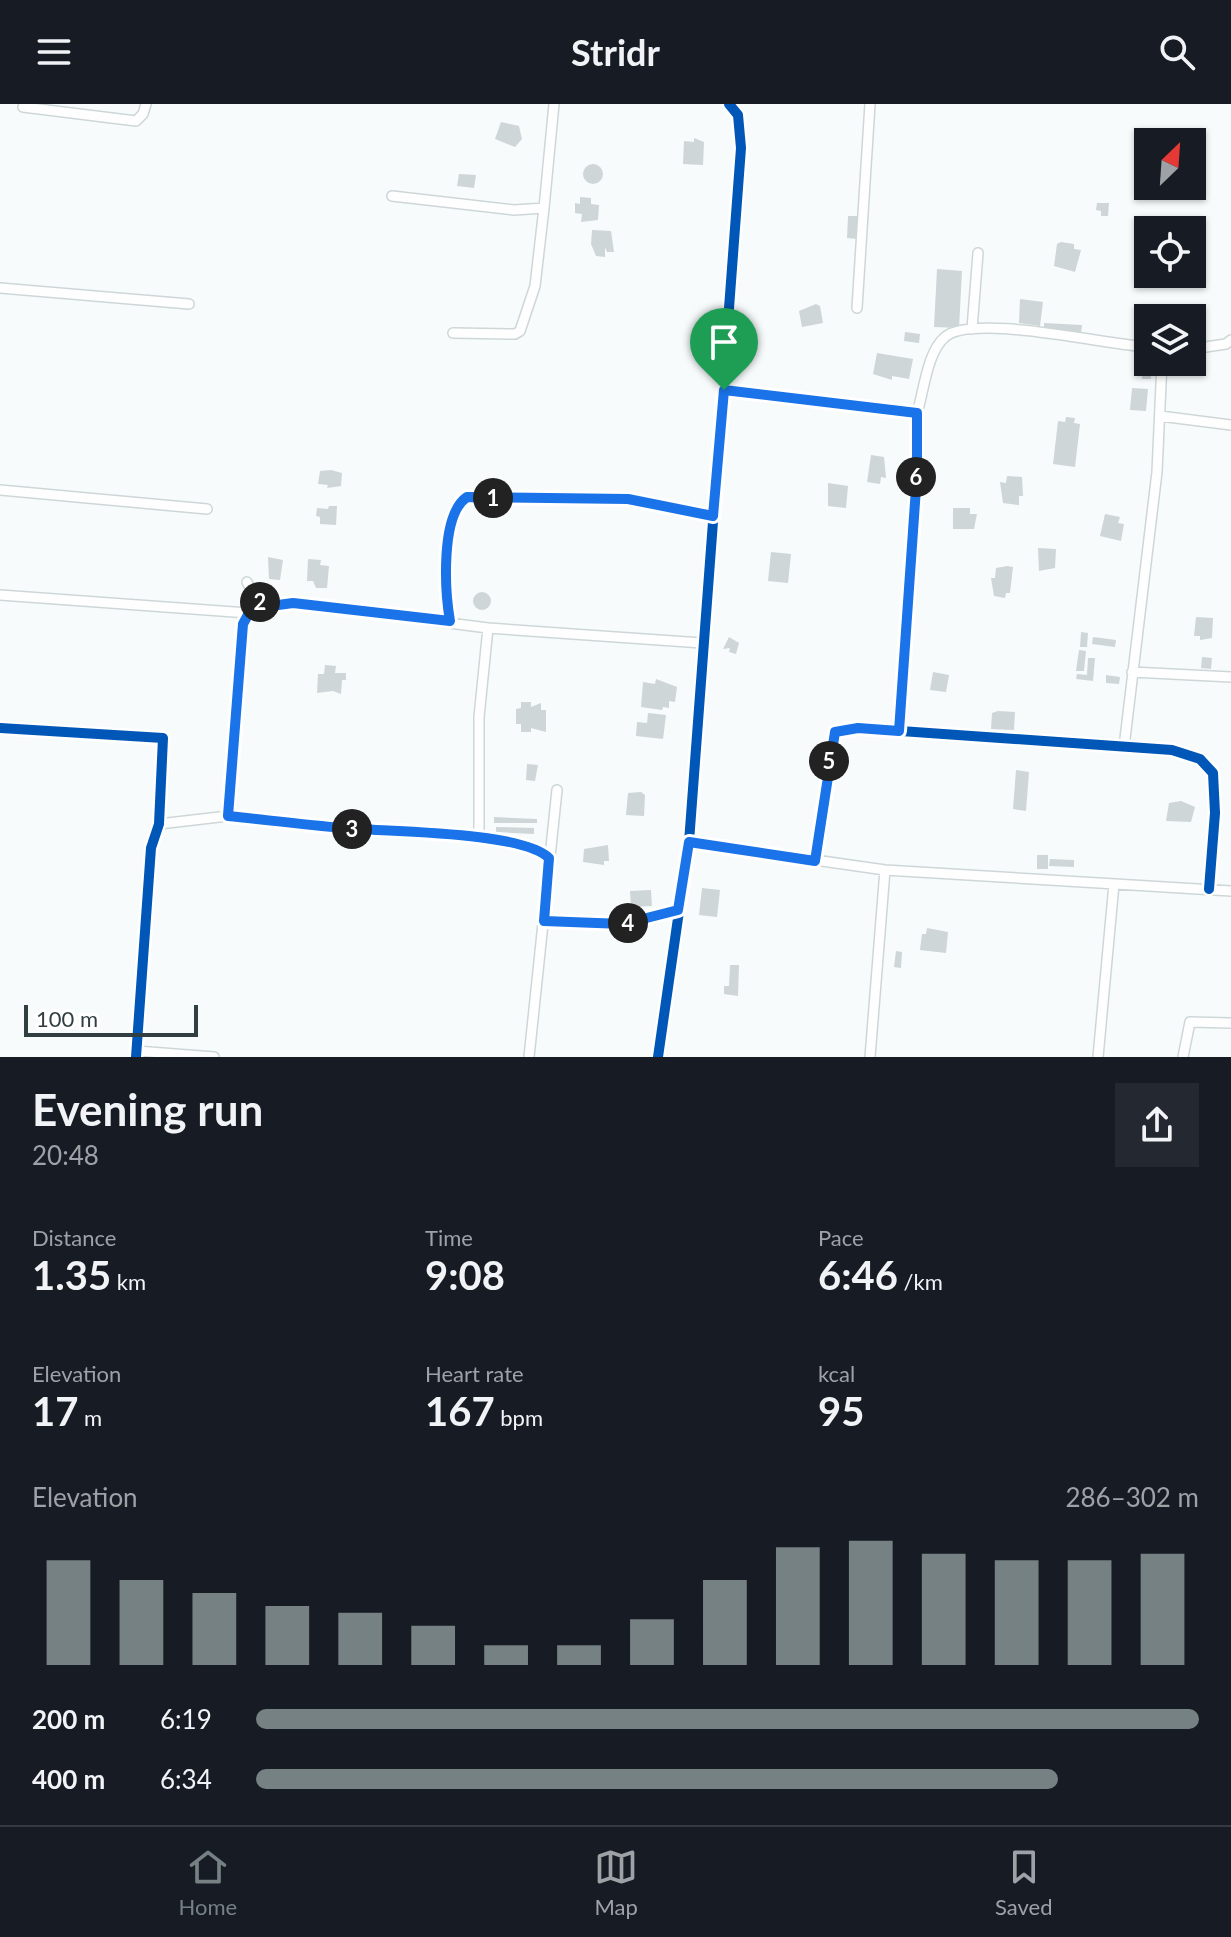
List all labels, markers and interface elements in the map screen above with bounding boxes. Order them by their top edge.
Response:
icon: menu [32,30,76,74]
text: Stridr [571,30,660,74]
icon: search [1155,30,1199,74]
north arrow [1134,128,1206,200]
map controls [1134,128,1206,376]
button: locate [1134,216,1206,288]
button: layers [1134,304,1206,376]
pin [690,308,758,390]
icon: arrive [702,320,746,364]
pin: 6 [896,457,936,497]
text: 6 [910,463,922,490]
pin: 1 [473,478,513,518]
text: 1 [487,484,499,511]
pin: 2 [240,582,280,622]
text: 2 [254,588,266,615]
pin: 5 [809,741,849,781]
text: 5 [823,747,835,774]
pin: 3 [332,809,372,849]
text: 3 [346,815,358,842]
pin: 4 [608,903,648,943]
text: 4 [622,909,634,936]
scale bar [24,1001,198,1037]
text: 100 m [36,1005,98,1032]
text: Evening run [32,1083,263,1135]
button: share [1115,1083,1199,1167]
text: 20:48 [32,1139,99,1171]
text: Distance [32,1224,116,1251]
text: Time [425,1224,473,1251]
text: Pace [818,1224,864,1251]
text: 1.35 [32,1251,111,1299]
text: 9:08 [425,1251,505,1299]
text: 6:46 [818,1251,898,1299]
text: km [111,1268,146,1295]
text: /km [898,1268,943,1295]
text: Elevation [32,1360,121,1387]
text: Heart rate [425,1360,524,1387]
text: kcal [818,1360,855,1387]
text: 17 [32,1387,78,1435]
text: 167 [425,1387,495,1435]
text: 95 [818,1387,864,1435]
text: m [78,1404,102,1431]
text: bpm [495,1404,543,1431]
text: Elevation [32,1481,138,1513]
text: 286–302 m [1065,1481,1199,1513]
text: 200 m [32,1703,105,1735]
text: 6:19 [160,1703,212,1735]
text: 400 m [32,1763,105,1795]
text: 6:34 [160,1763,212,1795]
tab: Home [178,1845,237,1920]
tab: Map [594,1845,638,1920]
tab: Saved [995,1845,1052,1920]

